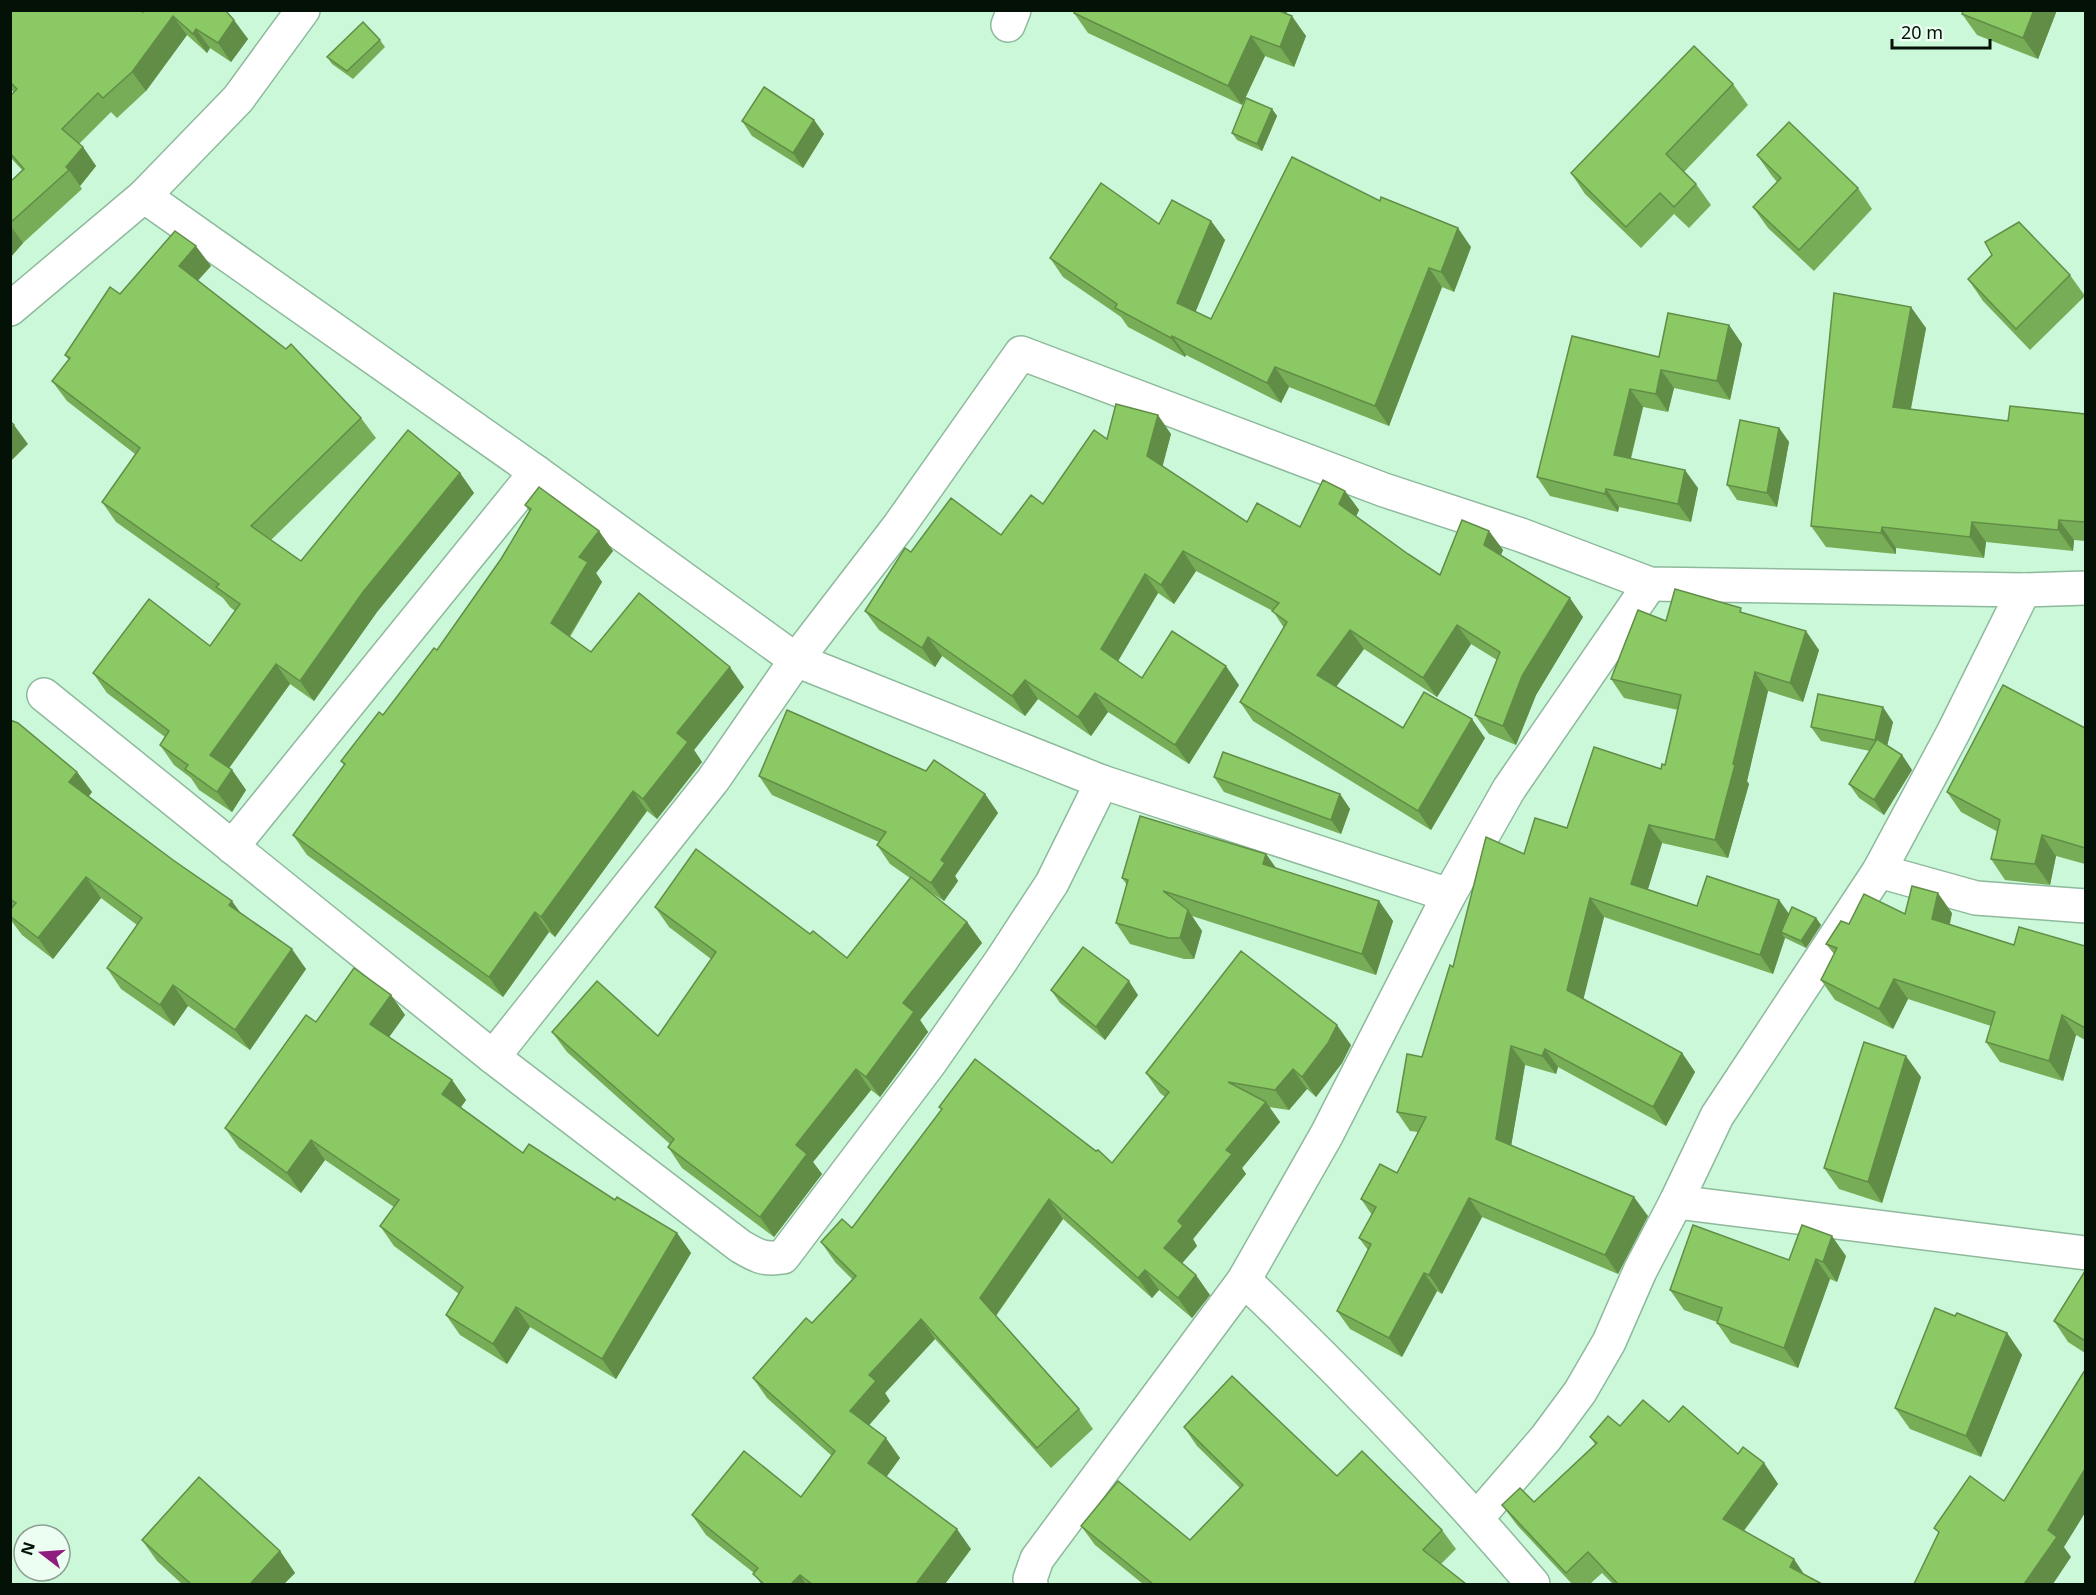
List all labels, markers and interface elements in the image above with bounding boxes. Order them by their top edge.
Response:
scale bar [1892,12,1990,50]
text: 20 m [1901,20,1943,44]
north arrow [12,1523,72,1583]
text: N [15,1539,40,1558]

